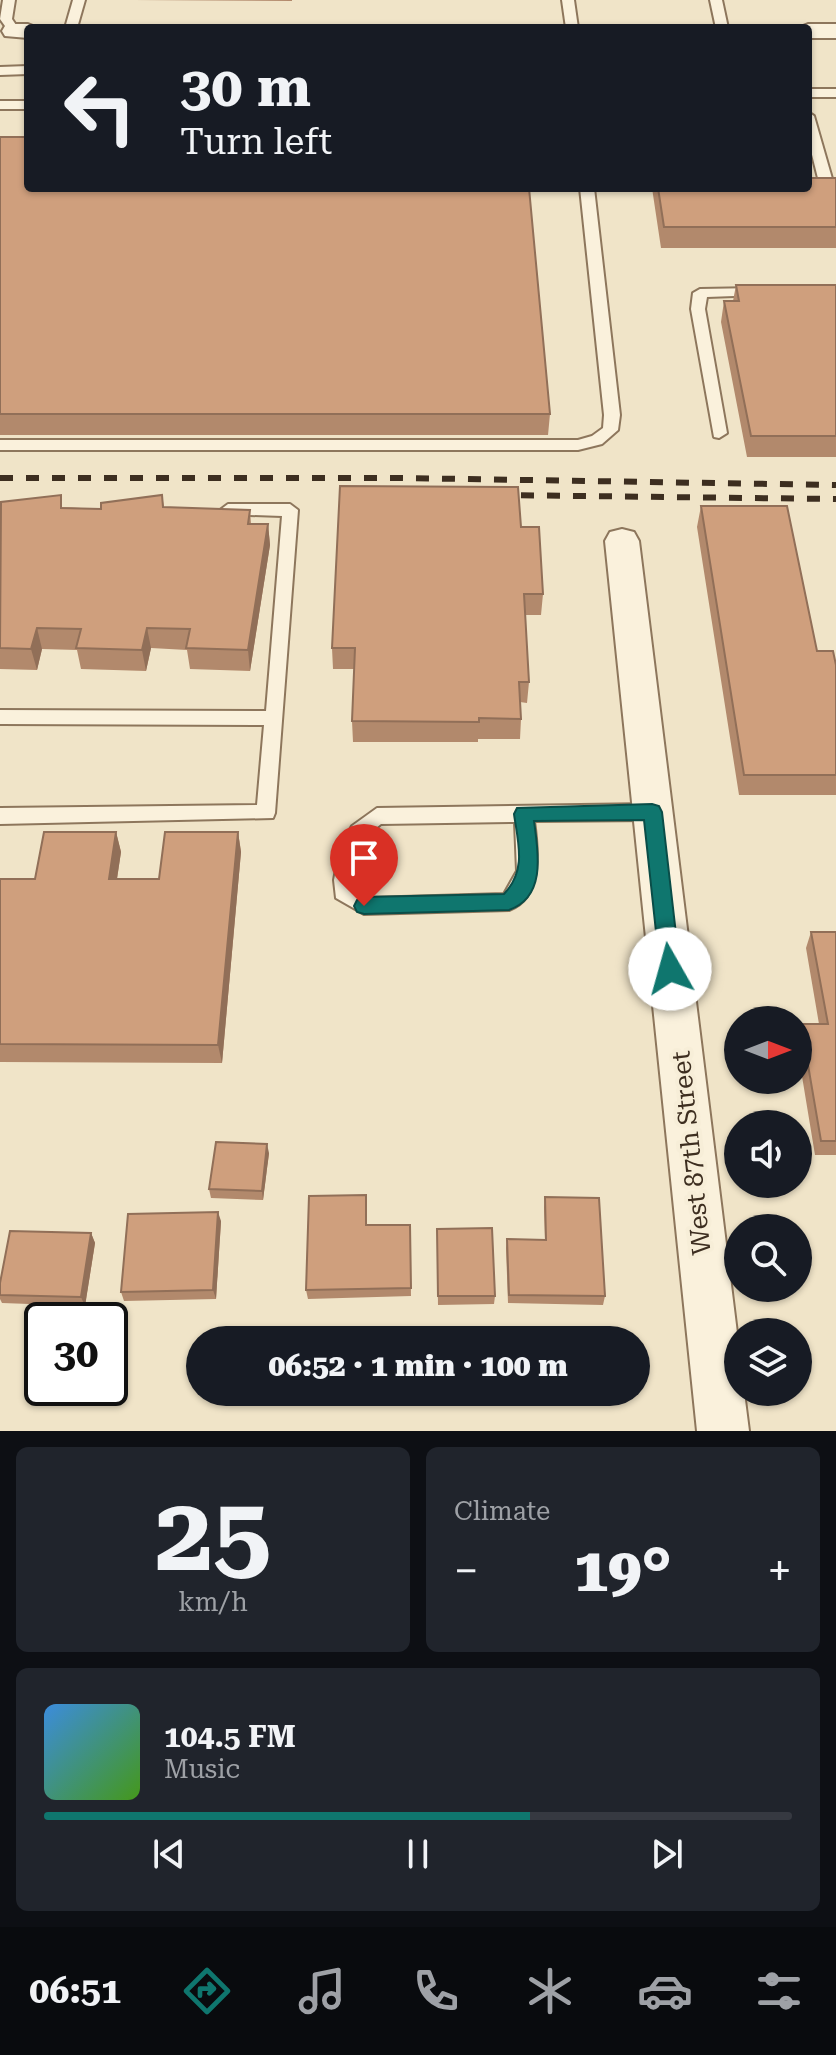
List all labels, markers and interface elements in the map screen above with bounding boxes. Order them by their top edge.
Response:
text: 30 m [180,54,311,120]
icon: left [48,56,152,160]
text: Turn left [180,121,332,163]
pin [330,824,398,906]
icon: arrive [342,836,386,880]
position arrow [628,927,712,1011]
north arrow [724,1006,812,1094]
map controls [724,1006,812,1406]
street label: West 87th Street [665,1049,717,1256]
button: sound [724,1110,812,1198]
button: search [724,1214,812,1302]
speed limit sign: 30 [24,1302,128,1406]
button: layers [724,1318,812,1406]
text: 06:52 · 1 min · 100 m [268,1348,568,1383]
text: 25 [155,1474,271,1595]
text: Climate [454,1496,550,1526]
text: 19° [574,1535,672,1606]
text: − [454,1545,479,1597]
text: + [767,1545,792,1597]
text: km/h [178,1587,248,1617]
text: 104.5 FM [164,1719,296,1754]
text: Music [164,1754,240,1784]
icon: previous [147,1832,191,1876]
icon: pause [396,1832,440,1876]
icon: next [645,1832,689,1876]
icon: directions [179,1963,235,2019]
icon: music [294,1963,350,2019]
icon: phone [408,1963,464,2019]
icon: climate [522,1963,578,2019]
icon: car [637,1963,693,2019]
icon: filters [751,1963,807,2019]
text: 06:51 [29,1970,121,2012]

